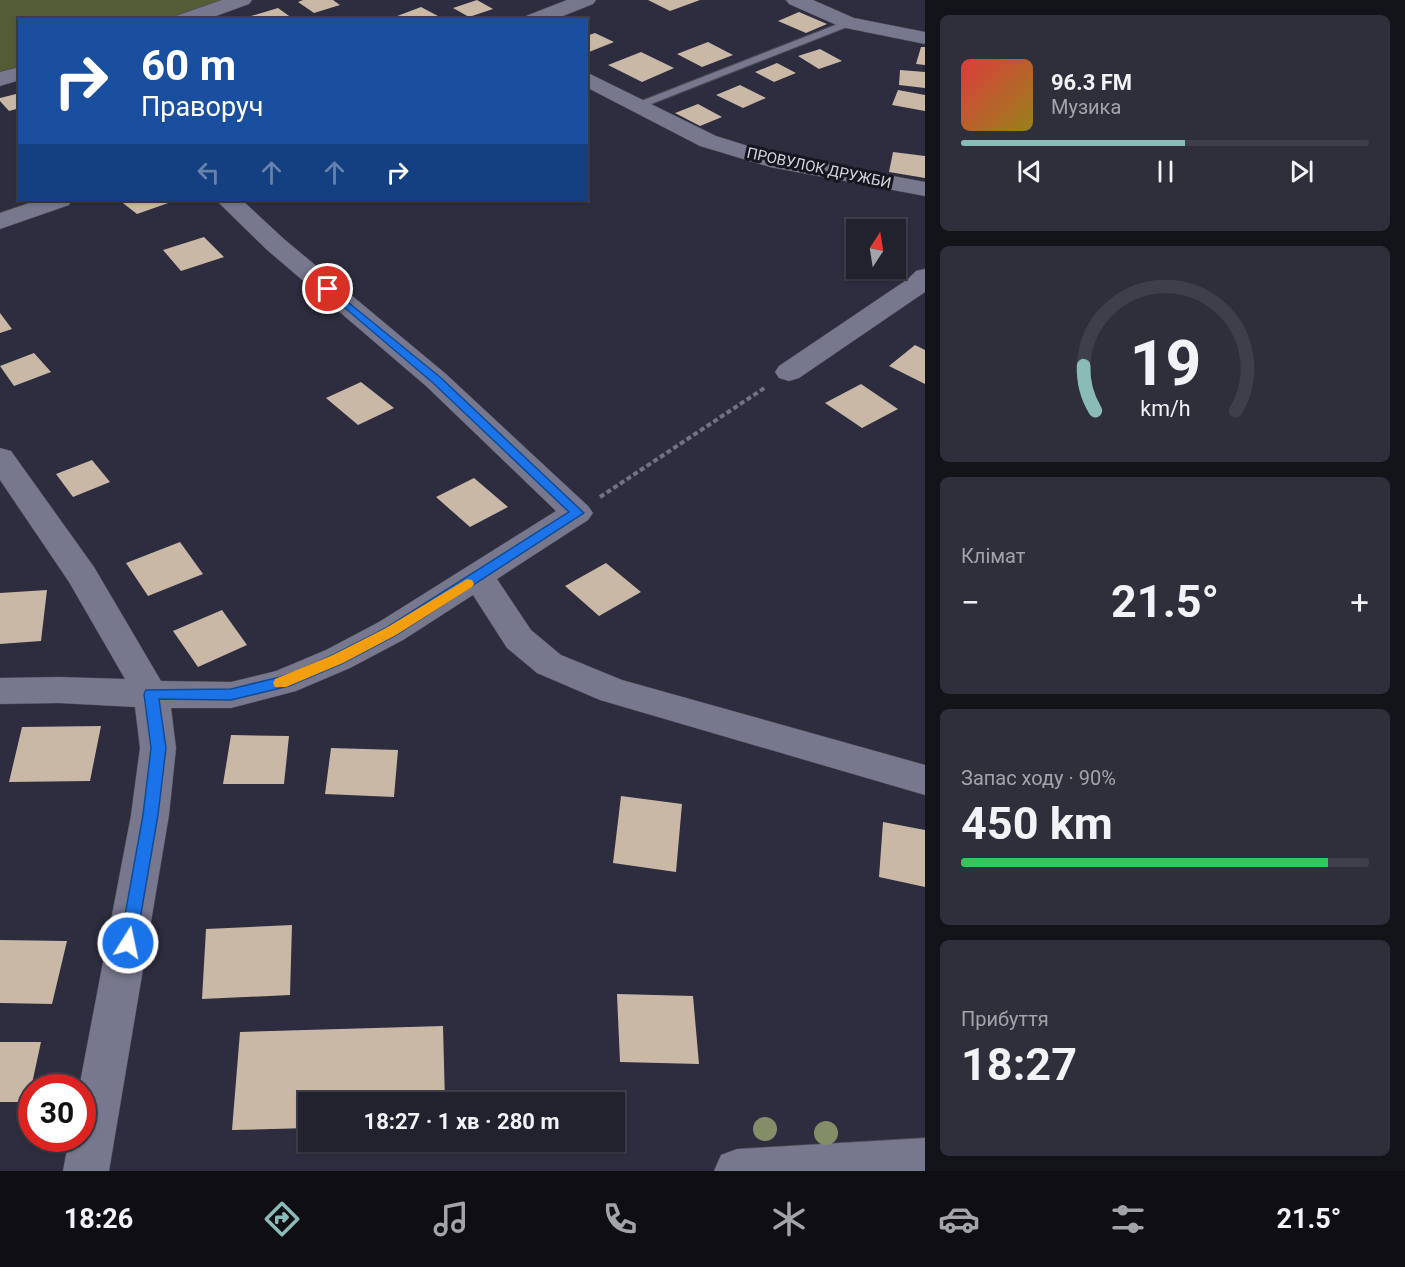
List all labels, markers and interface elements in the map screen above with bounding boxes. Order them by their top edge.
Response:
text: 60 m [141,41,236,90]
icon: right [42,42,120,120]
text: 96.3 FM [1051,70,1132,95]
text: Праворуч [141,91,263,123]
text: Музика [1051,95,1121,119]
street label: ПРОВУЛОК ДРУЖБИ [745,144,893,192]
icon: previous [1013,155,1046,188]
icon: pause [1149,155,1182,188]
icon: next [1285,155,1318,188]
icon: left [192,156,225,189]
icon: ahead [255,156,288,189]
icon: ahead [318,156,351,189]
icon: right [381,156,414,189]
north arrow [846,219,906,279]
map controls [846,219,906,279]
pin [302,263,353,314]
icon: arrive [311,272,344,305]
text: 19 [1129,327,1201,400]
text: km/h [1140,397,1190,422]
text: Клімат [961,544,1025,568]
text: 21.5° [1111,575,1219,628]
text: − [961,583,980,622]
text: + [1350,583,1369,622]
text: Запас ходу · 90% [961,766,1116,790]
text: 450 km [961,797,1113,850]
position arrow [96,911,160,975]
text: Прибуття [961,1007,1049,1031]
text: 18:27 [961,1038,1077,1091]
speed limit sign: 30 [18,1074,96,1152]
text: 18:27 · 1 хв · 280 m [364,1109,559,1134]
icon: directions [261,1198,303,1240]
icon: music [430,1198,472,1240]
icon: phone [599,1198,641,1240]
icon: climate [768,1198,810,1240]
icon: car [938,1198,980,1240]
icon: filters [1107,1198,1149,1240]
text: 18:26 [64,1203,133,1235]
text: 21.5° [1276,1203,1341,1235]

